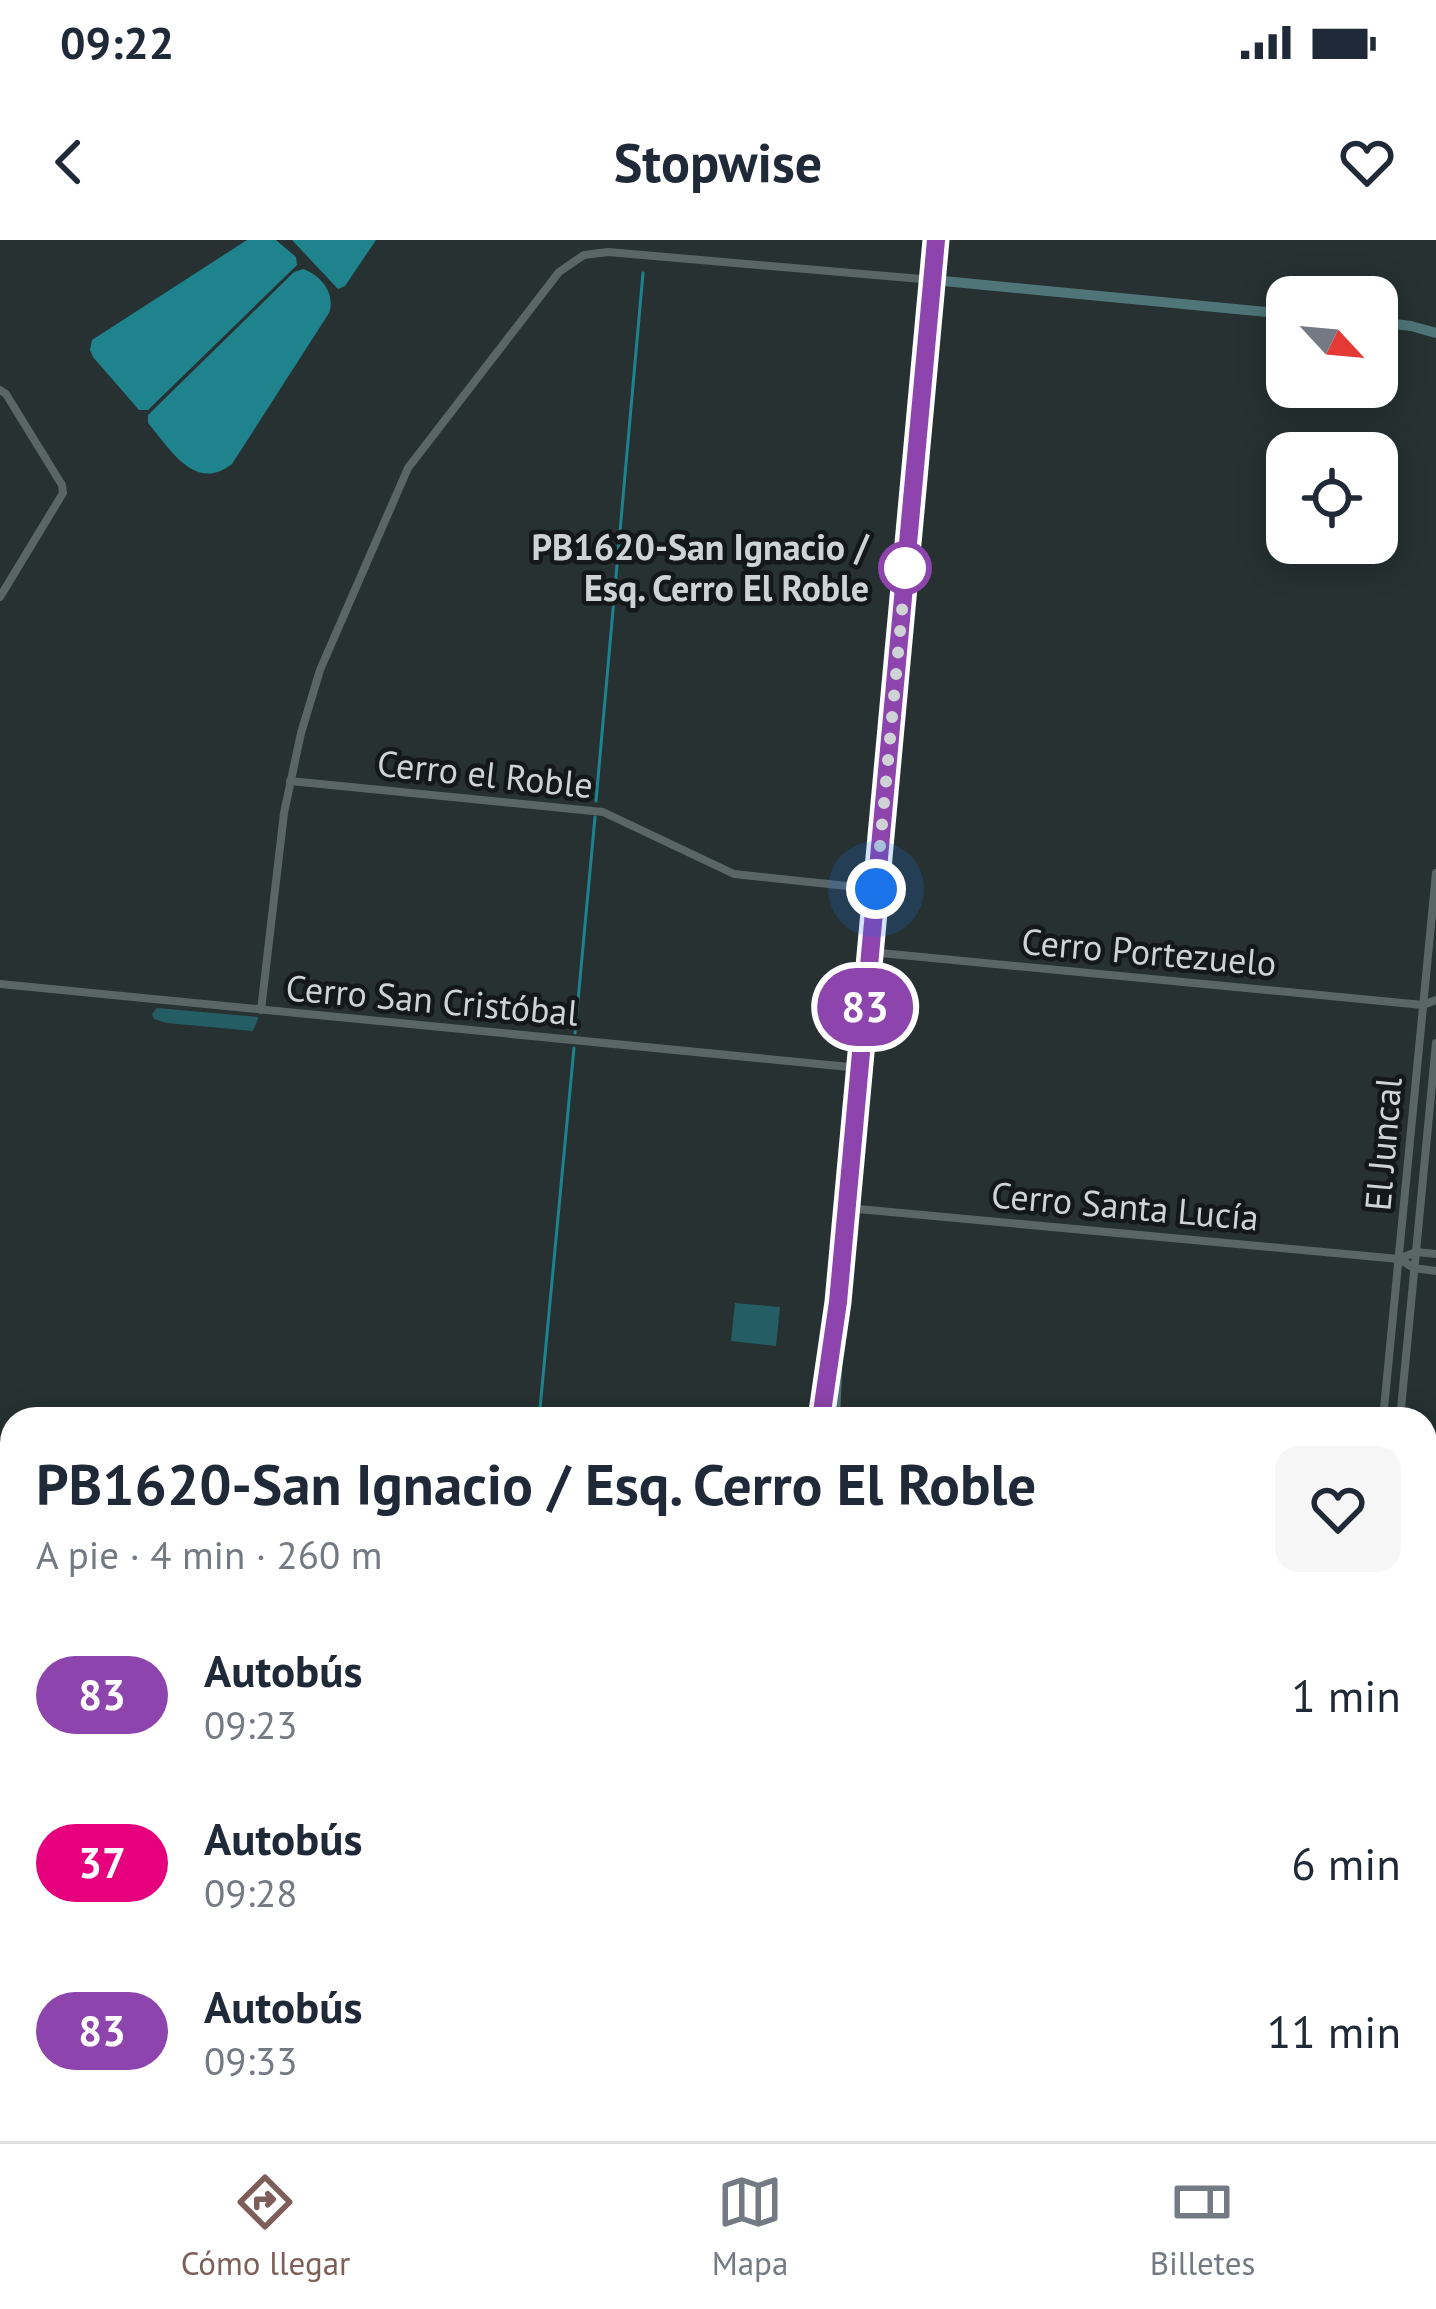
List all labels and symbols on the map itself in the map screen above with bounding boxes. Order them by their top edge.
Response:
north arrow [1266,276,1398,408]
place label: PB1620-San Ignacio / Esq. Cerro El Roble [531,523,870,611]
marker: PB1620-San Ignacio / Esq. Cerro El Roble [880,543,930,593]
street label: Cerro el Roble [375,739,595,808]
your location [846,859,906,919]
street label: Cerro Portezuelo [1020,917,1278,986]
street label: Cerro San Cristóbal [284,963,581,1036]
line badge: 83 [811,968,919,1046]
street label: El Juncal [1353,1075,1412,1213]
street label: Cerro Santa Lucía [989,1170,1261,1241]

